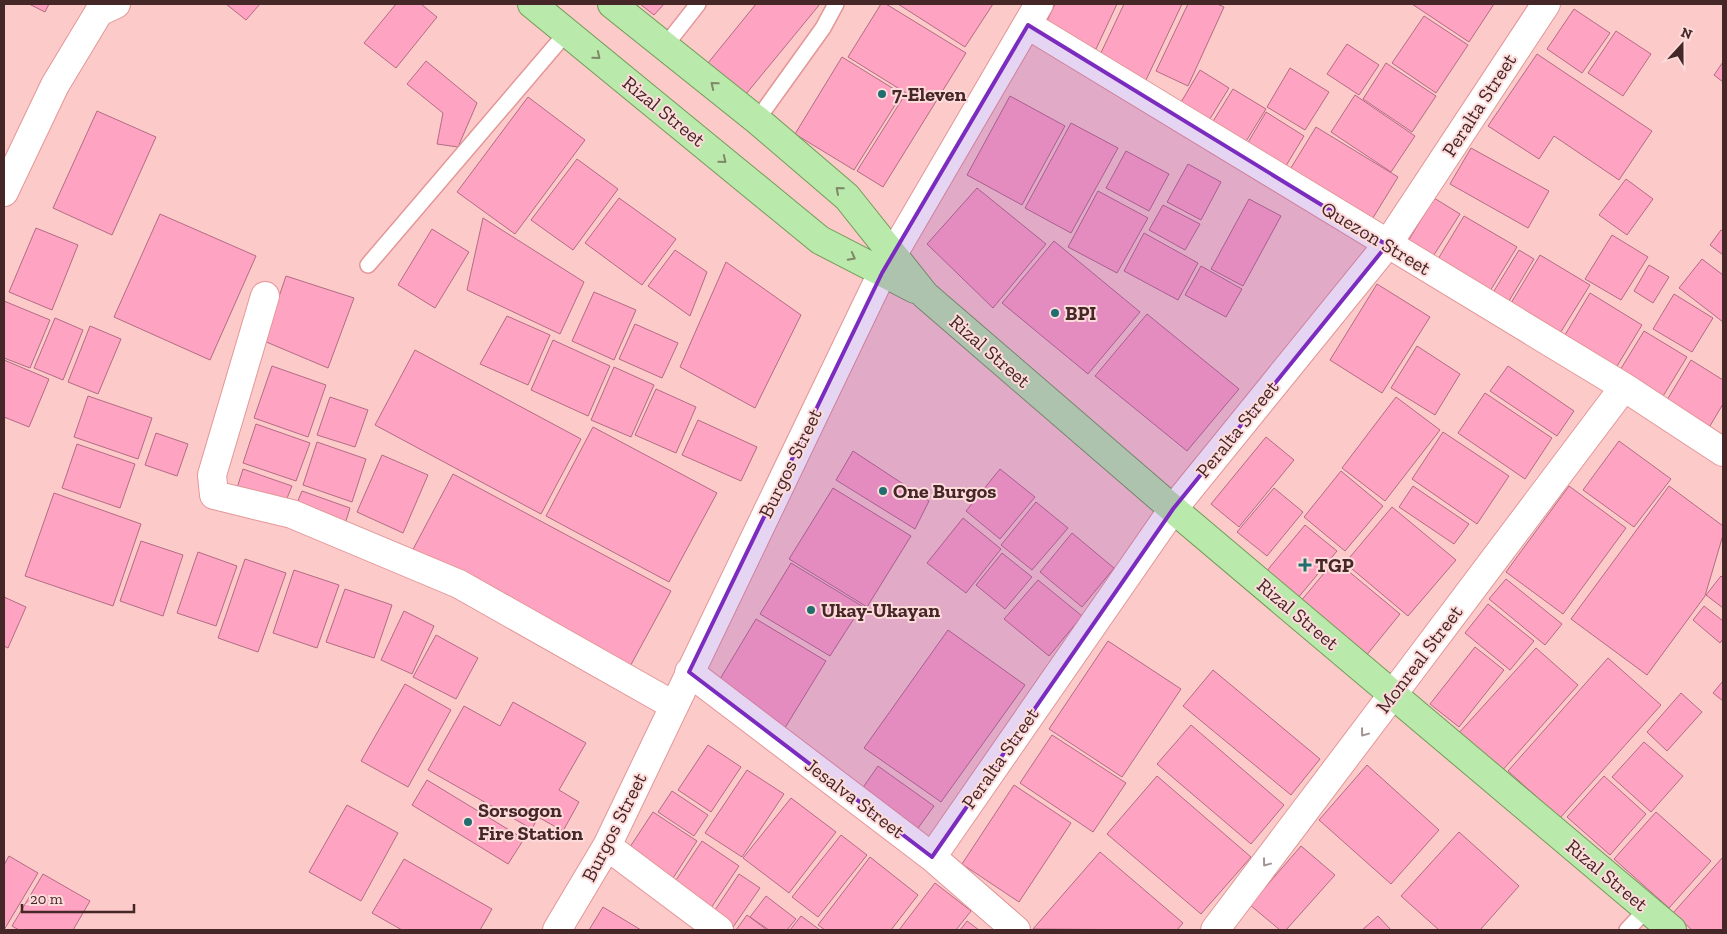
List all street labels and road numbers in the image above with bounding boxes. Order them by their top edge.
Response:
street label: Peralta Street [1437,48,1522,161]
street label: Rizal Street [618,70,711,152]
street label: Quezon Street [1317,196,1436,280]
street label: Rizal Street [945,309,1036,393]
street label: Peralta Street [1191,375,1284,482]
street label: Burgos Street [753,404,827,522]
street label: Rizal Street [1252,573,1344,656]
street label: Monreal Street [1371,600,1468,718]
street label: Peralta Street [956,702,1044,813]
street label: Jesalva Street [800,753,910,844]
street label: Burgos Street [576,768,652,885]
street label: Rizal Street [1561,834,1653,917]

